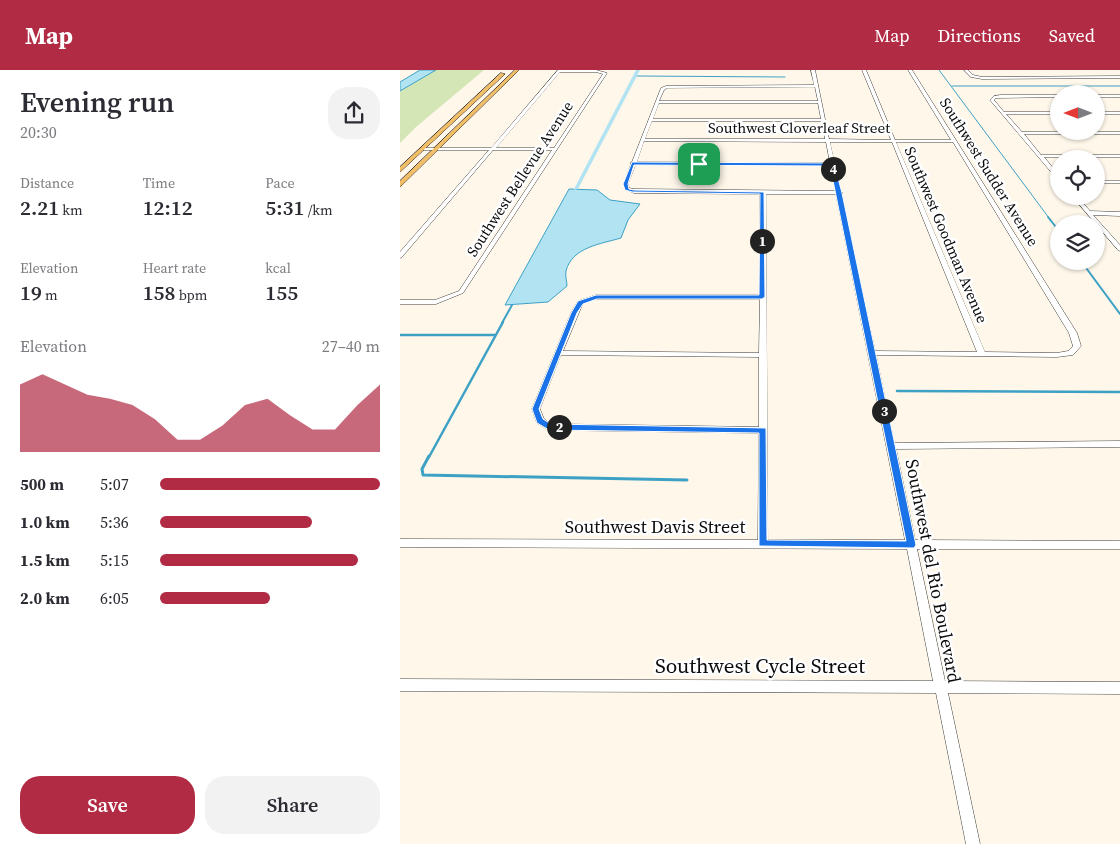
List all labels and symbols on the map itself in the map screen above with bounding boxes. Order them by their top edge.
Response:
north arrow [1050,85,1105,140]
street label: Southwest Sudder Avenue [935,93,1044,250]
street label: Southwest Bellevue Avenue [461,97,578,261]
street label: Southwest Cloverleaf Street [708,117,890,138]
pin [678,143,720,185]
street label: Southwest Goodman Avenue [900,143,993,327]
pin: 4 [820,156,846,182]
pin: 1 [750,228,774,254]
pin: 3 [872,398,896,424]
pin: 2 [546,414,572,440]
street label: Southwest del Rio Boulevard [900,457,967,685]
street label: Southwest Davis Street [565,514,745,539]
street label: Southwest Cycle Street [655,651,865,680]

